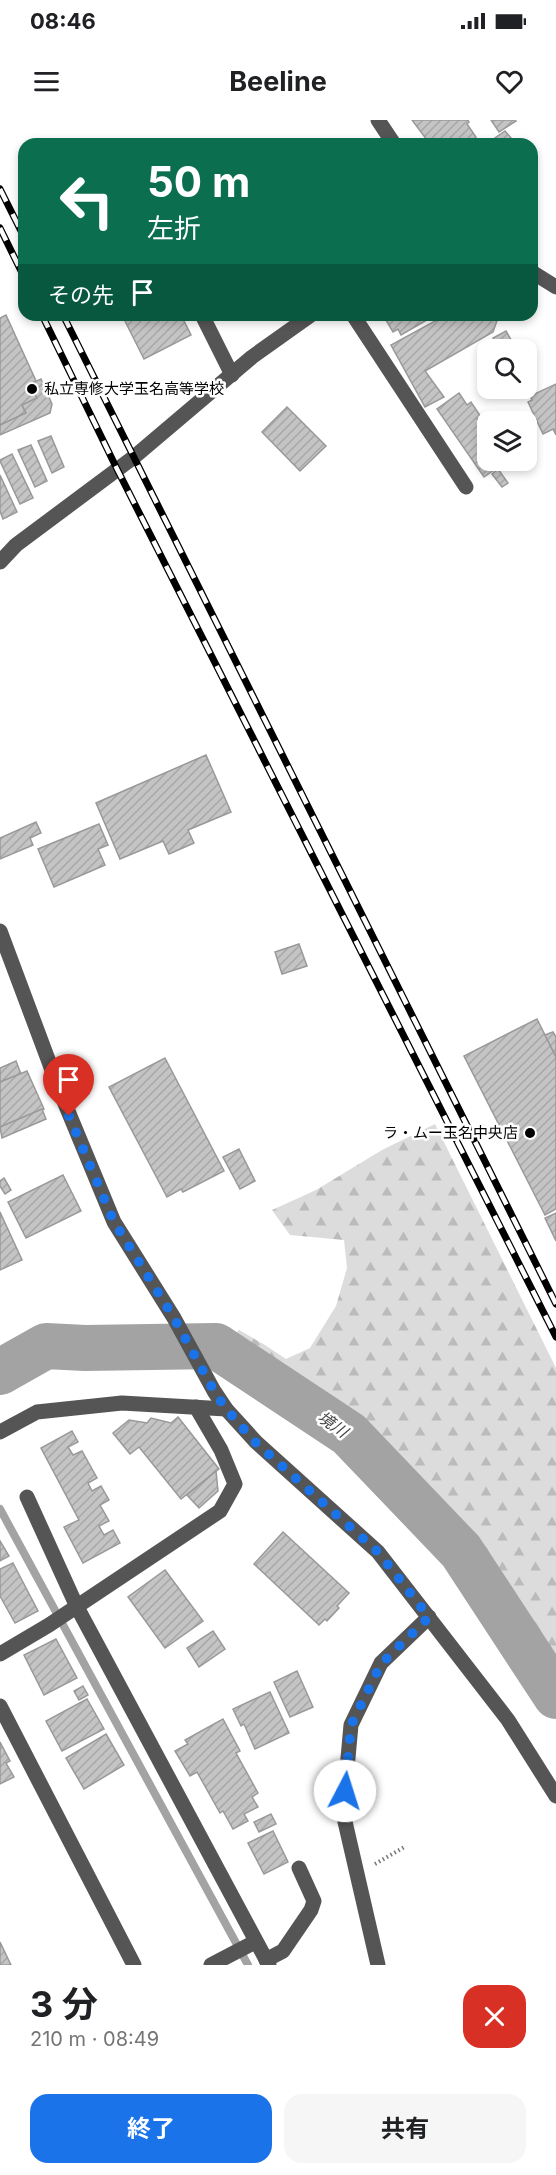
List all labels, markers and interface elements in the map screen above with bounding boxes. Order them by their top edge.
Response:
text: 08:46 [30,8,96,34]
icon: menu [30,65,63,98]
text: Beeline [229,65,327,98]
icon: heart [493,65,526,98]
text: 50 m [147,156,250,207]
icon: left [48,162,126,240]
text: 左折 [147,212,201,245]
icon: arrive [126,276,159,309]
text: その先 [48,282,114,308]
map controls [477,339,537,471]
button: search [477,339,537,399]
place label: 私立専修大学玉名高等学校 [44,379,224,398]
marker: 私立専修大学玉名高等学校 [25,382,39,396]
button: layers [477,411,537,471]
pin [43,1054,94,1116]
icon: arrive [52,1063,85,1096]
place label: ラ・ムー玉名中央店 [383,1123,518,1142]
marker: ラ・ムー玉名中央店 [523,1126,537,1140]
water label: 境川 [314,1407,353,1443]
position arrow [313,1759,377,1823]
text: 3 分 [30,1982,98,2026]
button: close [463,1985,526,2048]
text: 210 m · 08:49 [30,2027,159,2051]
button: 終了 [30,2094,272,2163]
button: 共有 [284,2094,526,2163]

